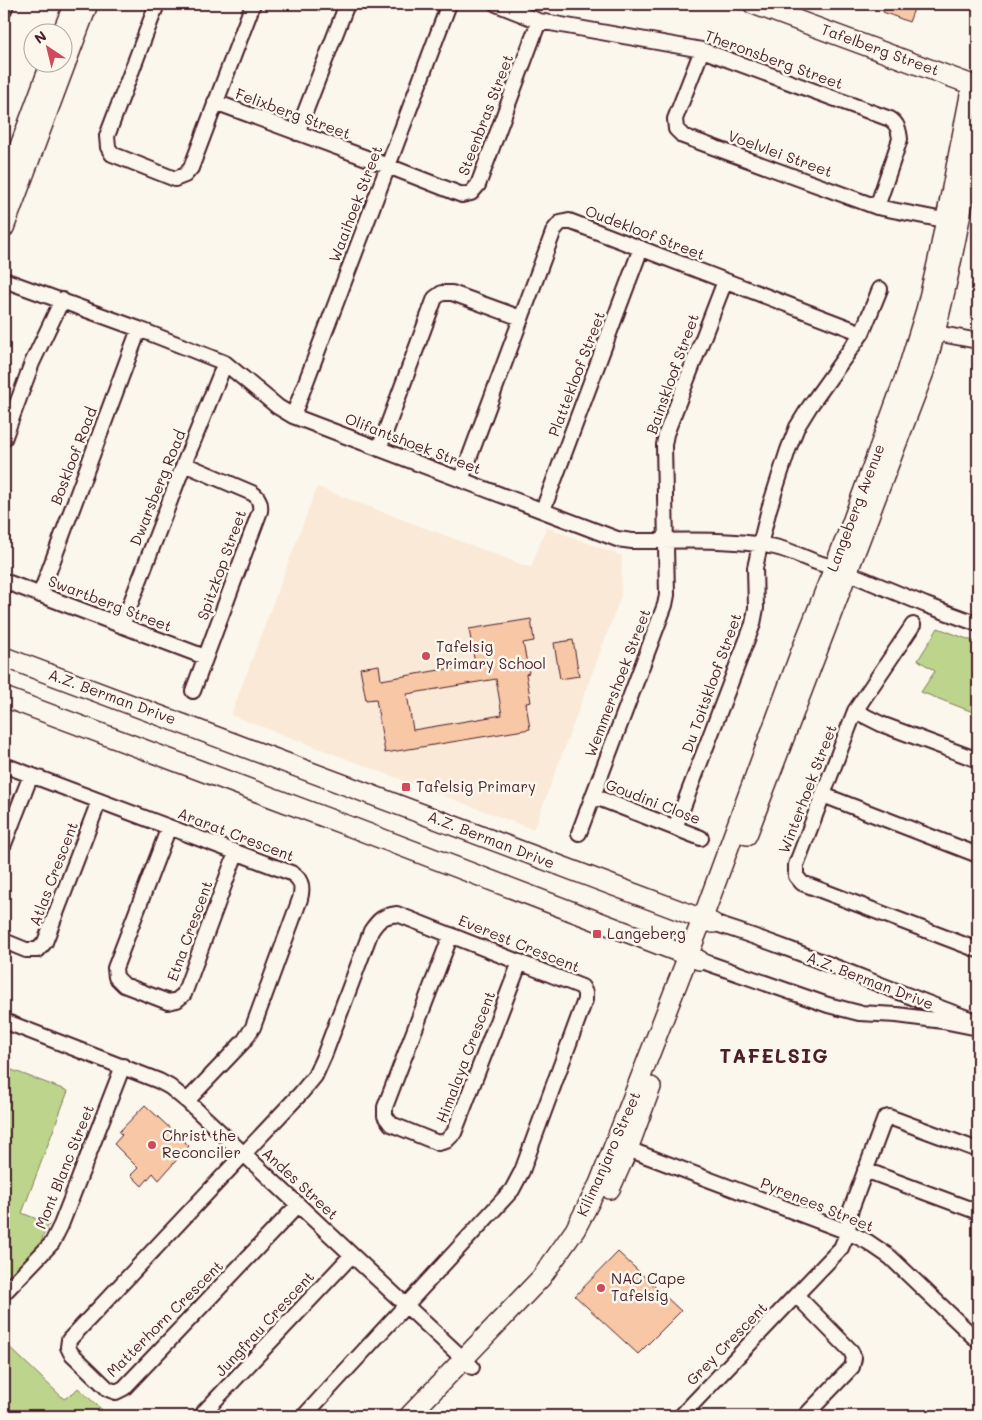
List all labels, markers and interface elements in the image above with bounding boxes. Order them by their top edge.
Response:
street label: Tafelberg Street [819,18,942,80]
north arrow [22,22,72,72]
street label: Theronsberg Street [702,25,846,93]
text: N [30,26,50,48]
street label: Steenbras Street [453,51,517,178]
street label: Felixberg Street [233,83,354,143]
street label: Voelvlei Street [725,125,835,181]
street label: Waaihoek Street [324,142,387,265]
street label: Oudekloof Street [583,200,708,264]
street label: Plattekloof Street [543,308,609,439]
street label: Bainskloof Street [641,311,703,437]
street label: Boskloof Road [45,404,101,507]
street label: Olifantshoek Street [342,408,485,478]
street label: Dwarsberg Road [125,427,189,549]
street label: Langeberg Avenue [821,441,889,574]
street label: Spitzkop Street [192,507,250,623]
street label: Swartberg Street [46,570,175,636]
street label: Wemmershoek Street [579,605,655,760]
street label: Du Toitskloof Street [677,610,746,755]
place label: Tafelsig Primary School [436,636,546,673]
marker: Tafelsig Primary School [420,650,432,662]
street label: A.Z. Berman Drive [46,664,179,728]
street label: Winterhoek Street [773,721,841,856]
street label: Goudini Close [603,774,704,828]
place label: Tafelsig Primary [416,776,536,796]
marker: Tafelsig Primary [400,781,412,793]
street label: Ararat Crescent [175,803,298,866]
street label: A.Z. Berman Drive [425,806,558,872]
street label: Atlas Crescent [24,819,82,929]
street label: Etna Crescent [162,878,216,984]
street label: Everest Crescent [456,910,583,977]
place label: Langeberg [607,923,686,943]
marker: Langeberg [591,928,603,940]
street label: A.Z. Berman Drive [804,947,937,1013]
street label: Himalaya Crescent [431,988,499,1125]
district label: TAFELSIG [719,1042,829,1068]
street label: Kilimanjaro Street [571,1088,645,1219]
street label: Mont Blanc Street [30,1101,98,1232]
place label: Christ the Reconciler [162,1125,241,1162]
marker: Christ the Reconciler [146,1139,158,1151]
street label: Andes Street [258,1143,343,1224]
street label: Pyrenees Street [758,1172,877,1236]
street label: Matterhorn Crescent [102,1256,227,1381]
street label: Jungfrau Crescent [210,1266,318,1380]
place label: NAC Cape Tafelsig [611,1268,686,1305]
marker: NAC Cape Tafelsig [595,1282,607,1294]
street label: Grey Crescent [681,1297,771,1389]

